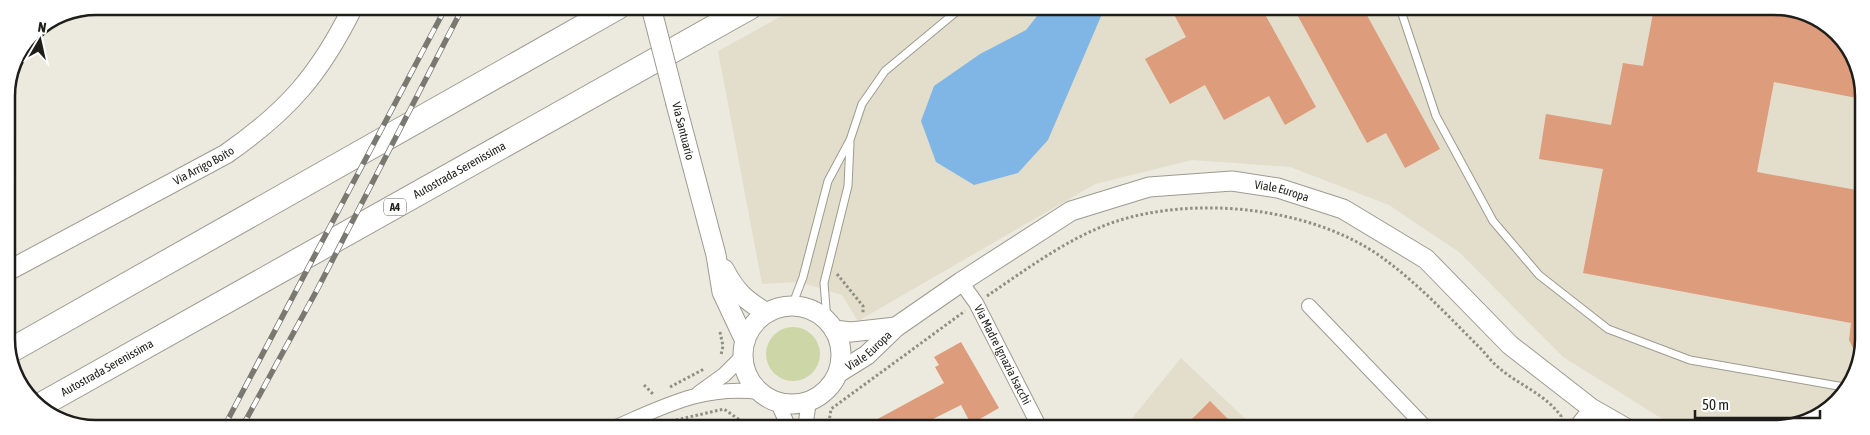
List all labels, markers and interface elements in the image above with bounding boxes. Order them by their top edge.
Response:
north arrow [15,15,65,65]
text: N [37,19,47,36]
street label: Via Santuario [669,101,697,162]
street label: Autostrada Serenissima [411,139,508,202]
street label: Via Arrigo Boito [171,143,237,188]
street label: Viale Europa [1254,178,1311,205]
road number: A4 [384,198,406,216]
street label: Via Madre Ignazia Isacchi [971,303,1034,407]
street label: Viale Europa [843,328,895,374]
street label: Autostrada Serenissima [58,336,156,399]
scale bar [1695,388,1820,420]
text: 50 m [1702,396,1729,413]

